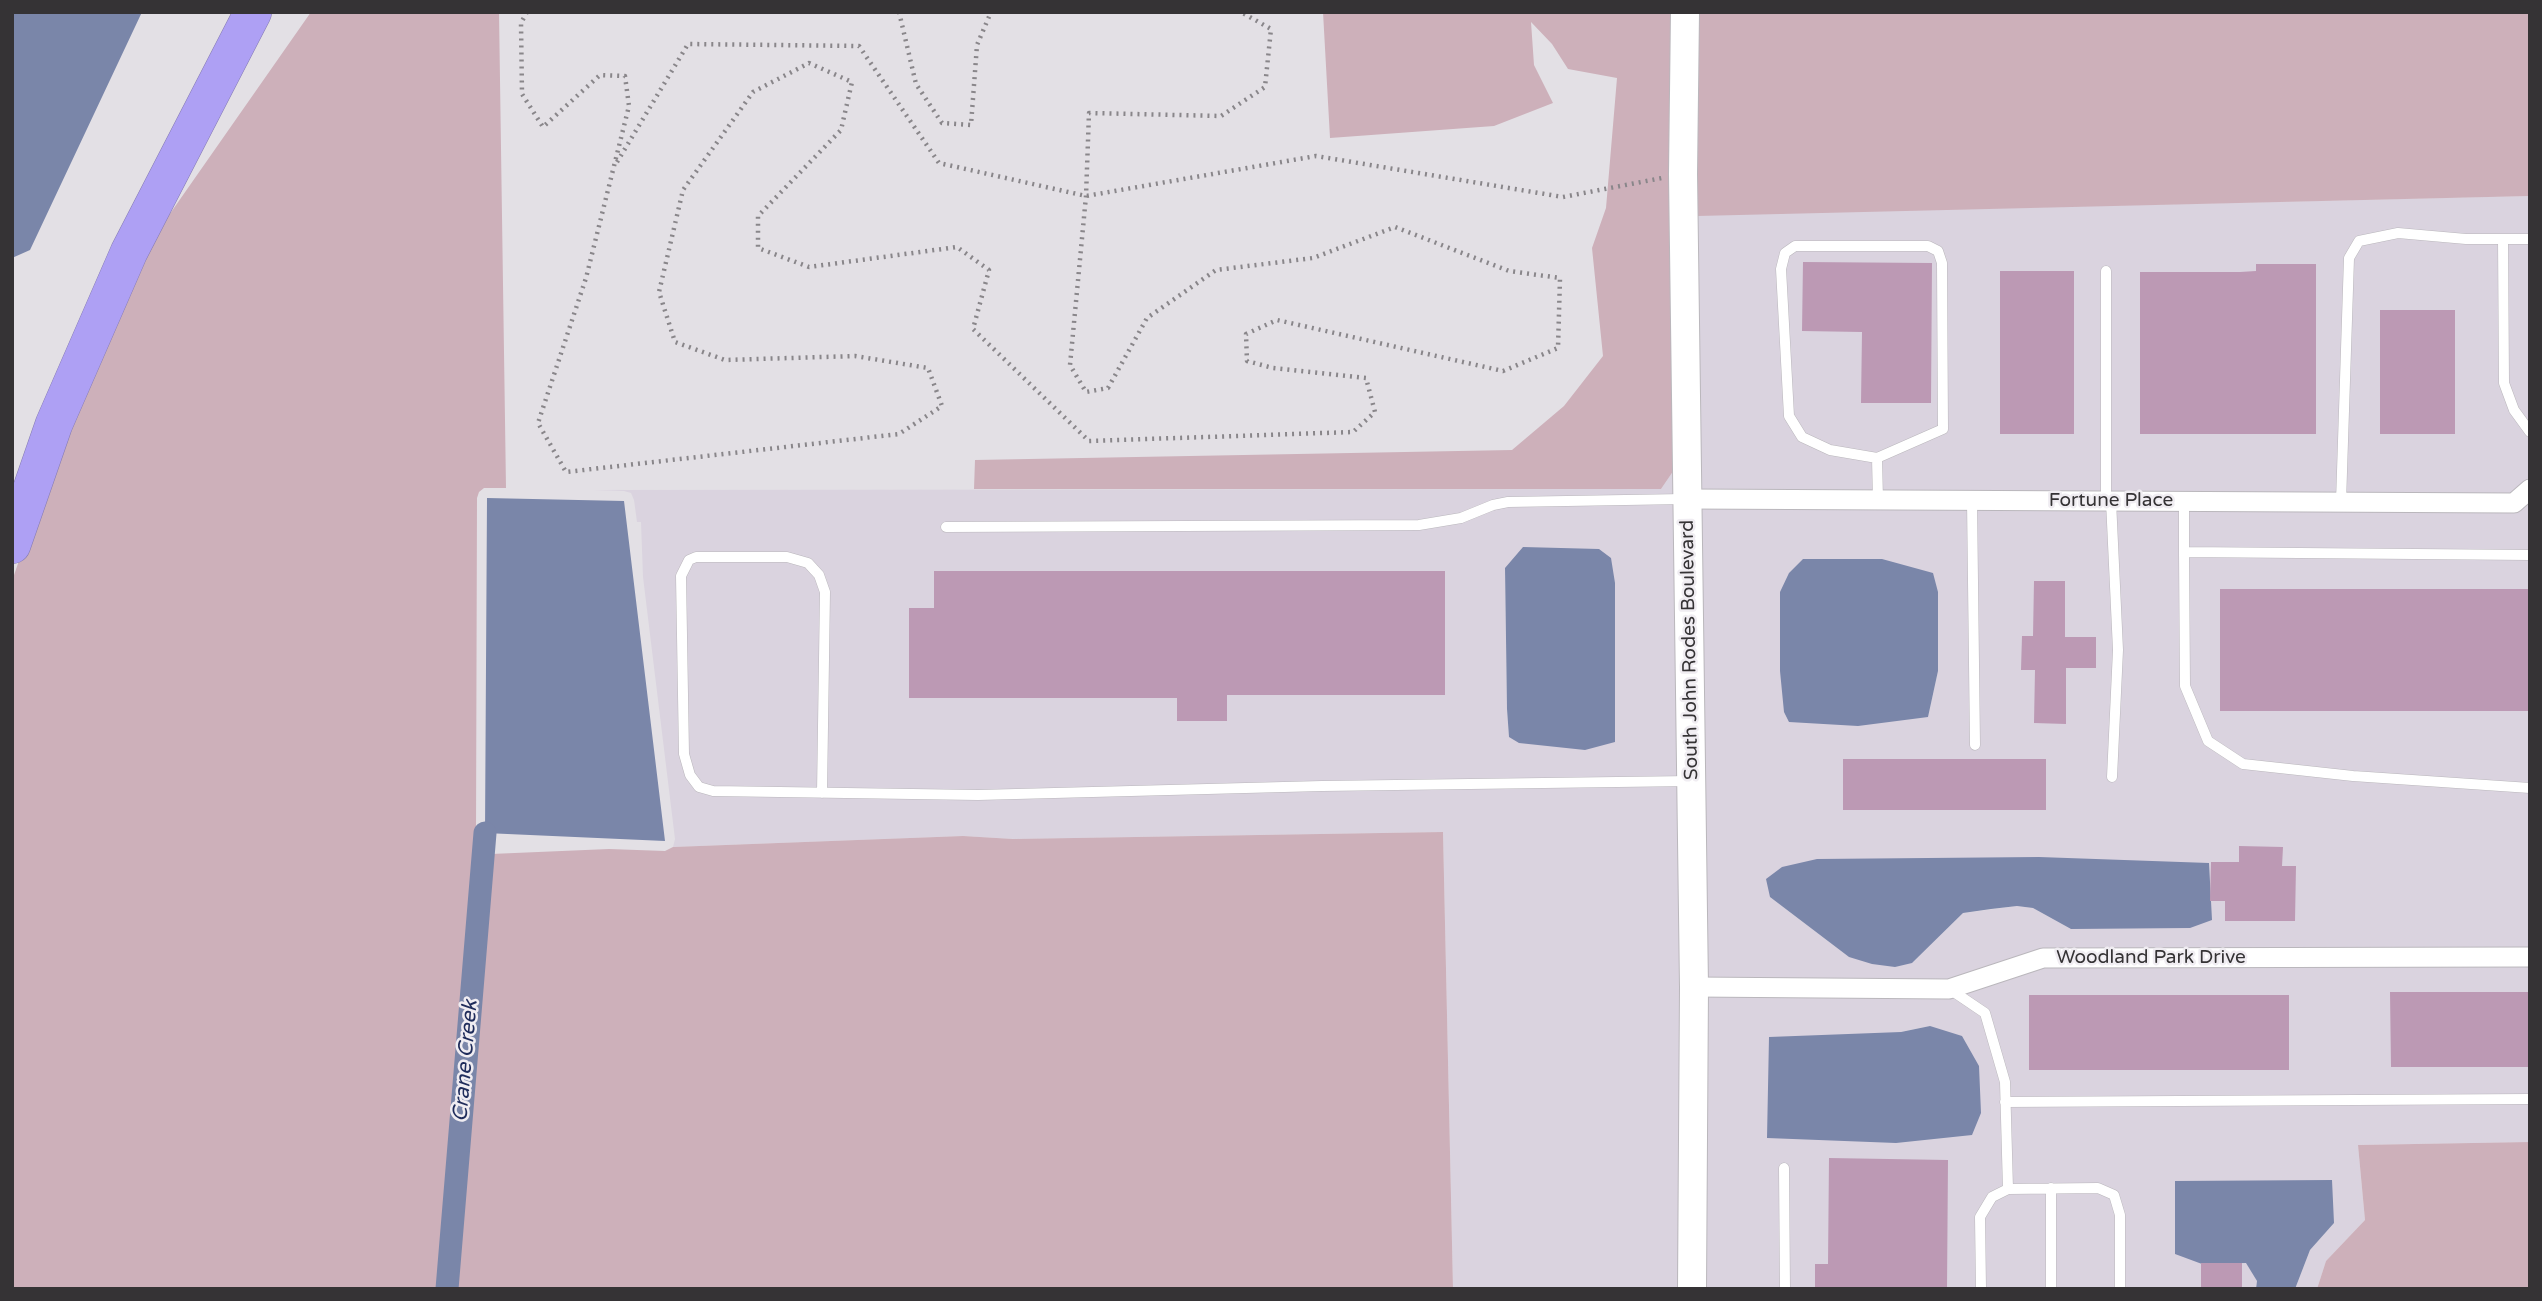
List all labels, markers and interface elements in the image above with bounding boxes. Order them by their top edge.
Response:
street label: Fortune Place [2049,490,2173,512]
street label: South John Rodes Boulevard [1676,520,1704,780]
street label: Woodland Park Drive [2056,947,2246,969]
water label: Crane Creek [448,999,484,1123]

